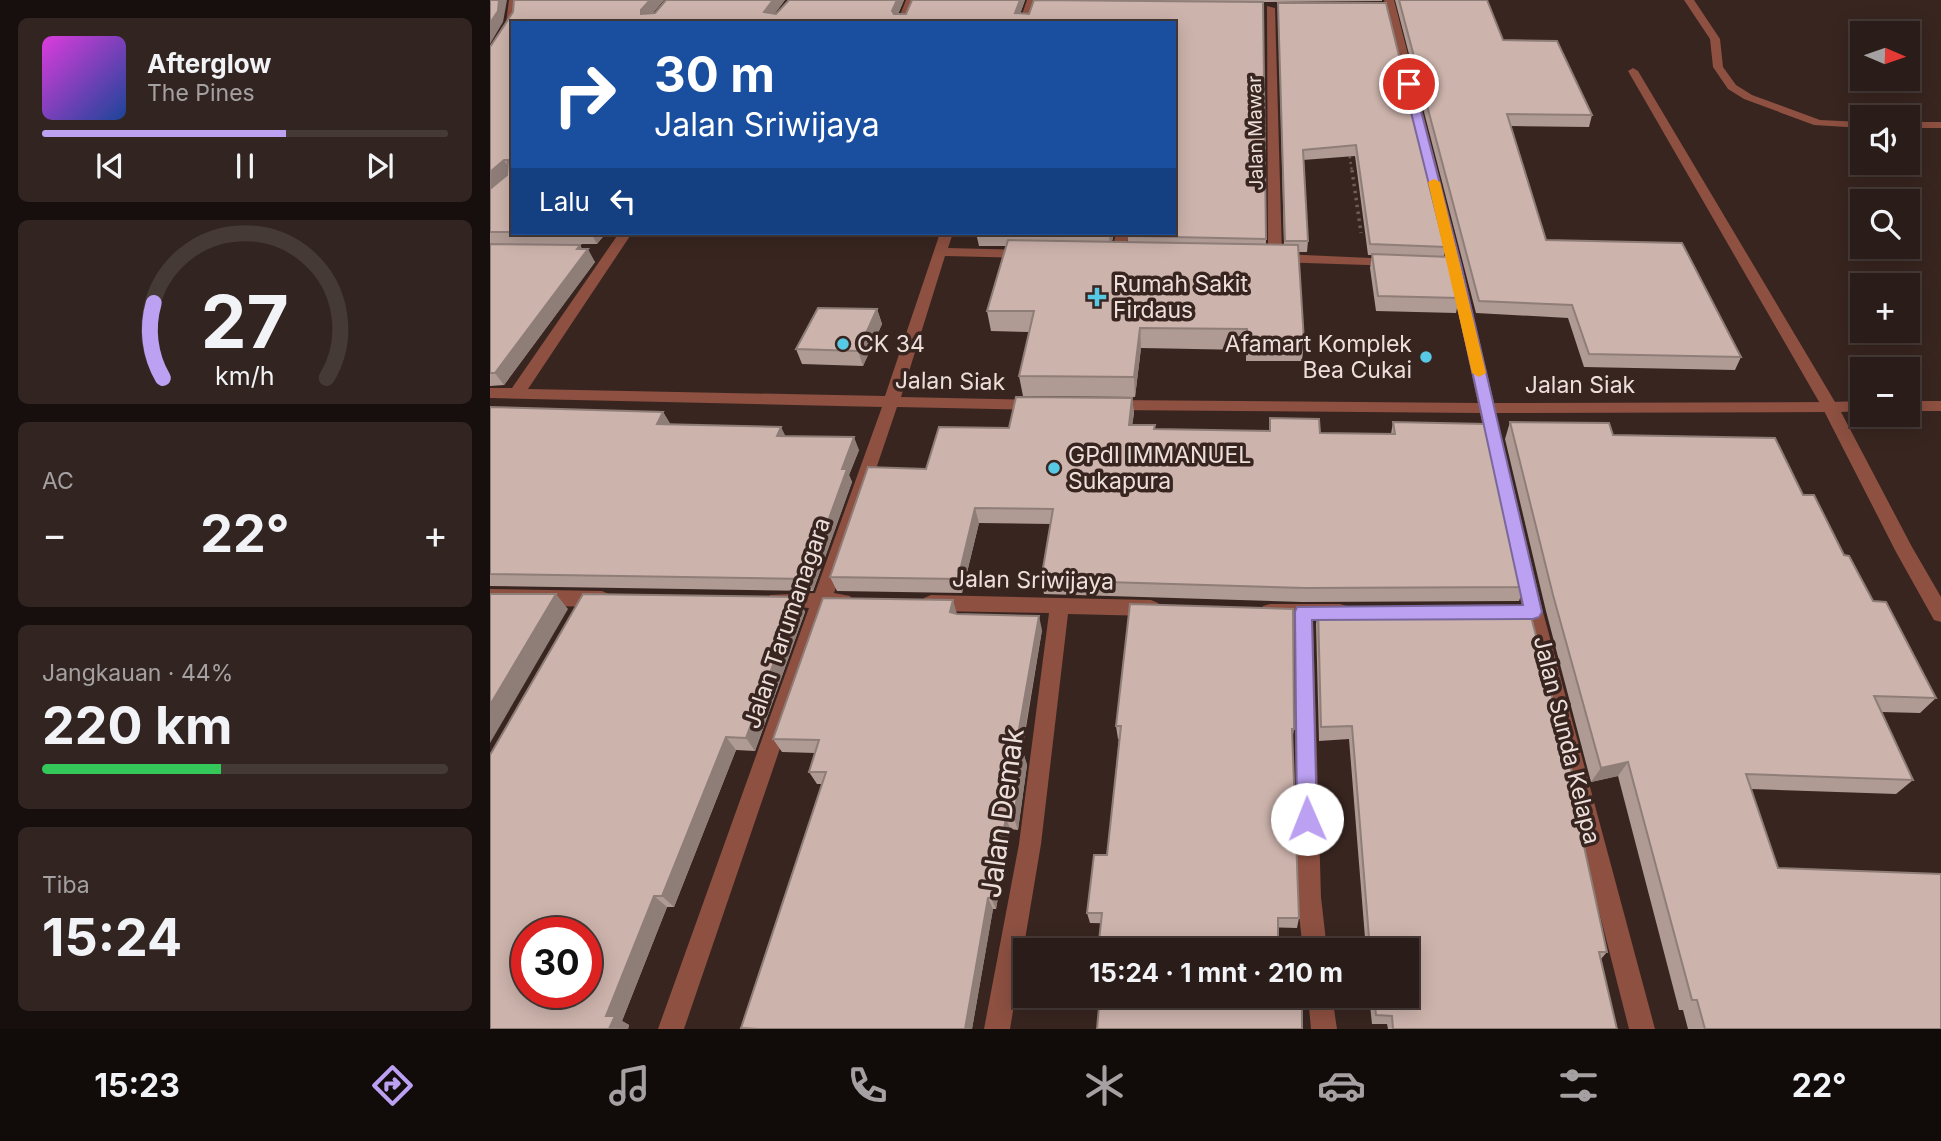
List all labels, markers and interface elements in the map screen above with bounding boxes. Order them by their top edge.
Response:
north arrow [1850,21,1920,91]
map controls [1850,21,1920,427]
text: 30 m [654,45,775,104]
text: Afterglow [147,48,271,79]
icon: right [539,49,630,140]
pin [1379,54,1439,114]
icon: arrive [1390,65,1428,103]
street label: Jalan Mawar [1243,76,1268,190]
text: The Pines [147,79,255,107]
text: Jalan Sriwijaya [654,105,880,144]
button: sound [1850,105,1920,175]
icon: previous [91,147,129,185]
icon: pause [226,147,264,185]
icon: next [361,147,399,185]
icon: left [604,182,642,220]
text: Lalu [539,186,590,217]
button: search [1850,189,1920,259]
place label: Rumah Sakit Firdaus [1113,270,1248,324]
button: + [1850,273,1920,343]
text: 27 [201,278,289,367]
marker: Rumah Sakit Firdaus [1087,287,1107,307]
place label: CK 34 [857,330,925,358]
place label: Afamart Komplek Bea Cukai [1225,330,1412,384]
marker: CK 34 [835,336,851,352]
marker: Afamart Komplek Bea Cukai [1418,349,1434,365]
button: − [1850,357,1920,427]
text: km/h [215,361,275,391]
street label: Jalan Siak [895,366,1006,396]
street label: Jalan Siak [1525,371,1636,399]
place label: GPdI IMMANUEL Sukapura [1068,441,1251,495]
marker: GPdI IMMANUEL Sukapura [1046,460,1062,476]
text: AC [42,467,74,495]
text: 22° [200,502,290,565]
text: − [42,511,67,557]
text: + [423,511,448,557]
street label: Jalan Tarumanagara [738,514,836,732]
street label: Jalan Sriwijaya [952,565,1114,595]
street label: Jalan Sunda Kelapa [1528,633,1606,847]
text: Jangkauan · 44% [42,659,233,687]
text: 220 km [42,694,233,757]
street label: Jalan Demak [973,726,1031,900]
position arrow [1270,782,1344,856]
text: Tiba [42,871,90,899]
text: 15:24 [42,906,182,969]
speed limit sign: 30 [511,917,602,1008]
text: 15:24 · 1 mnt · 210 m [1089,957,1343,988]
icon: directions [368,1061,417,1110]
icon: music [605,1061,654,1110]
icon: phone [843,1061,892,1110]
icon: climate [1080,1061,1129,1110]
icon: car [1317,1061,1366,1110]
icon: filters [1554,1061,1603,1110]
text: 15:23 [94,1066,180,1105]
text: 22° [1792,1066,1847,1105]

